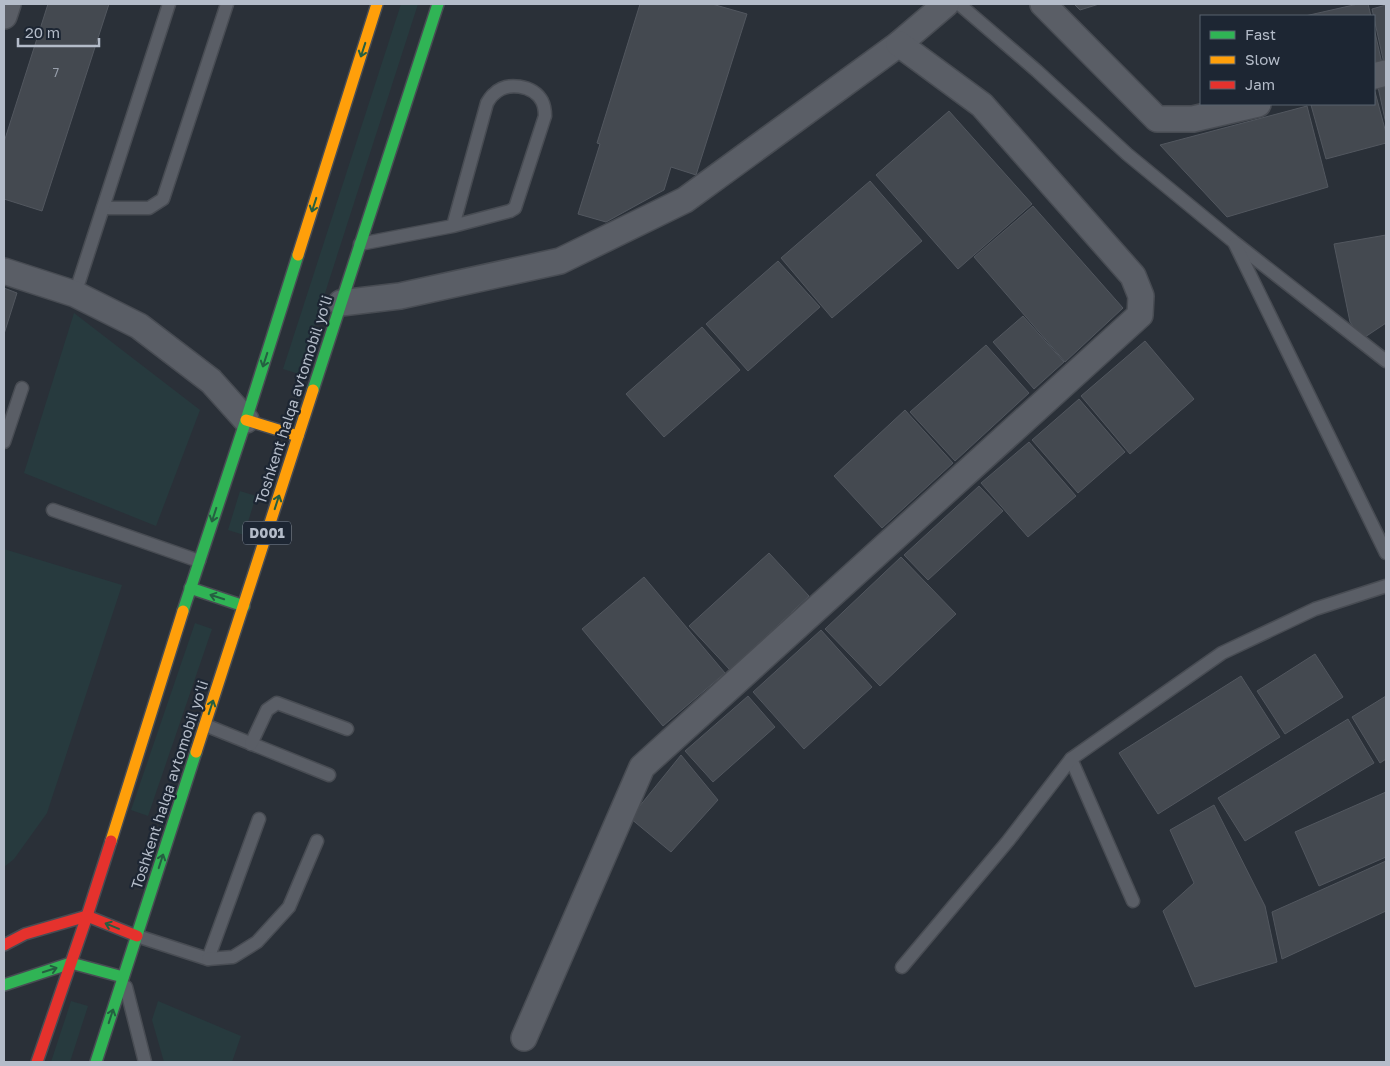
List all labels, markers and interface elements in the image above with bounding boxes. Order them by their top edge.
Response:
scale bar [18,15,99,47]
legend [1200,15,1375,105]
text: 20 m [25,23,60,41]
text: Fast [1245,25,1276,43]
one-way arrow [357,42,367,58]
text: Slow [1245,50,1280,68]
house number: 7 [53,65,59,80]
text: Jam [1245,75,1275,93]
one-way arrow [308,197,318,213]
street label: Toshkent halqa avtomobil yo'li [251,293,335,507]
one-way arrow [259,352,269,368]
one-way arrow [273,495,283,511]
one-way arrow [209,506,219,522]
road number: D001 [243,522,291,544]
one-way arrow [210,592,225,601]
street label: Toshkent halqa avtomobil yo'li [127,678,211,892]
one-way arrow [207,699,217,715]
one-way arrow [157,854,166,870]
one-way arrow [105,921,120,930]
one-way arrow [42,965,57,974]
one-way arrow [107,1009,116,1024]

